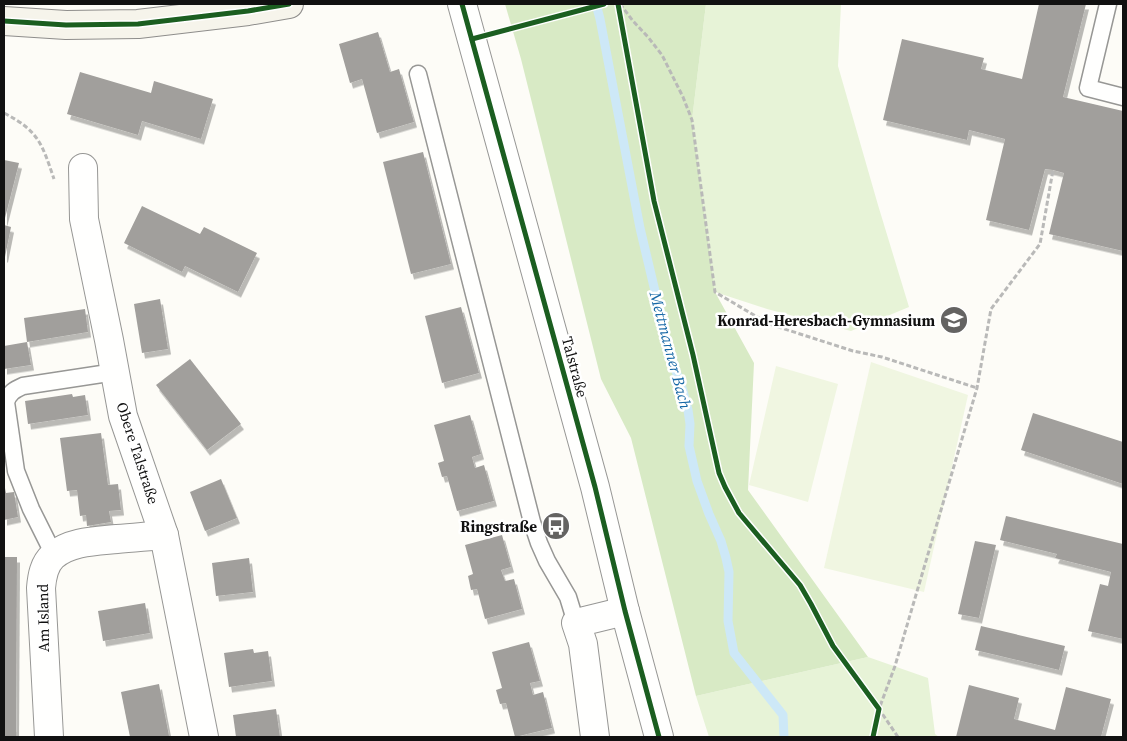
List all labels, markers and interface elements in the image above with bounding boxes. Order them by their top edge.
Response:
water label: Mettmanner Bach [644,288,697,411]
school or university icon: Konrad-Heresbach-Gymnasium [939,305,969,335]
place label: Konrad-Heresbach-Gymnasium [717,310,935,331]
street label: Talstraße [557,334,593,400]
street label: Obere Talstraße [112,399,165,507]
bus stop icon: Ringstraße [541,511,571,541]
place label: Ringstraße [460,516,537,537]
street label: Am Island [32,583,54,652]

